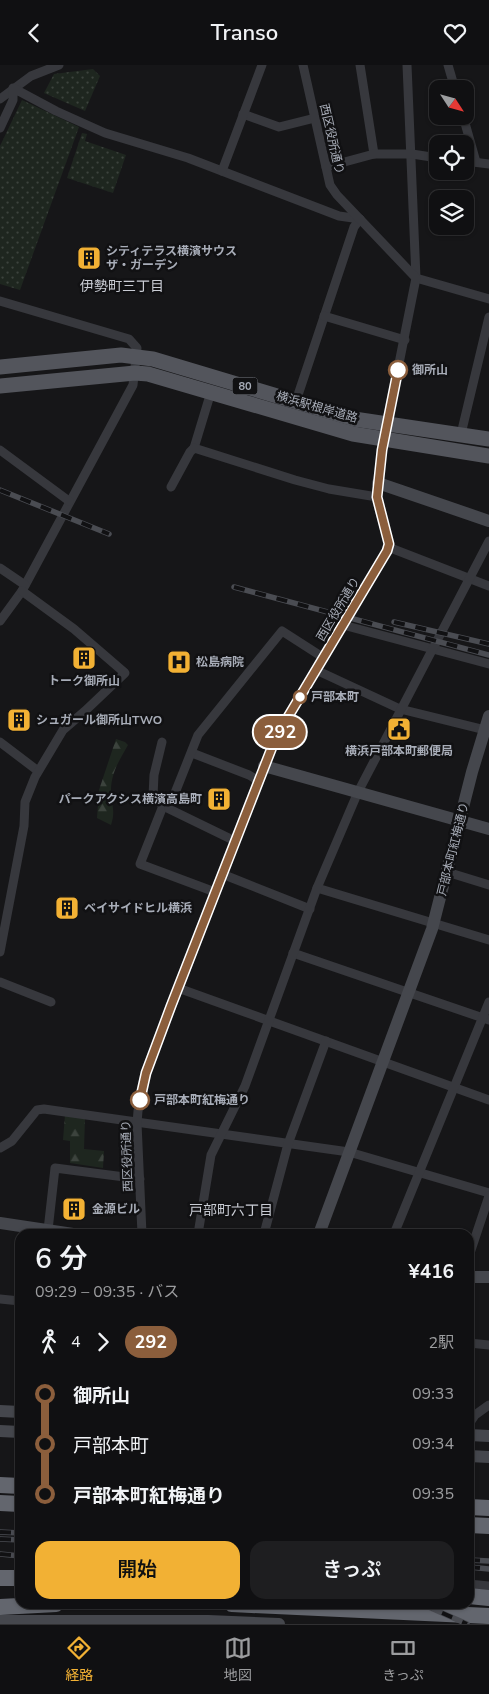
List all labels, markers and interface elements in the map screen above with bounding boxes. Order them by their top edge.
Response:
text: Transo [211,18,278,48]
icon: back [20,19,48,47]
icon: heart [441,19,469,47]
north arrow [429,80,474,125]
map controls [429,80,474,235]
street label: 西区役所通り [316,102,348,176]
button: locate [429,135,474,180]
button: layers [429,190,474,235]
place label: シティテラス横濱サウス ザ・ガーデン [106,243,237,273]
building icon: シティテラス横濱サウス ザ・ガーデン [76,245,102,271]
district label: 伊勢町三丁目 [80,277,164,296]
marker: 御所山 [388,360,408,380]
place label: 御所山 [412,362,448,378]
road number: 80 [232,377,258,395]
street label: 横浜駅根岸道路 [274,388,360,426]
street label: 西区役所通り [313,574,363,644]
building icon: トーク御所山 [71,645,97,671]
hospital icon: 松島病院 [166,649,192,675]
place label: 松島病院 [196,654,244,670]
place label: トーク御所山 [48,673,120,689]
place label: 戸部本町 [311,689,359,705]
marker: 戸部本町 [293,690,307,704]
building icon: シュガール御所山TWO [6,707,32,733]
place label: シュガール御所山TWO [36,712,162,728]
line badge: 292 [251,716,309,748]
public building icon: 横浜戸部本町郵便局 [386,716,412,742]
text: 292 [264,720,296,744]
place label: 横浜戸部本町郵便局 [345,743,453,759]
building icon: パークアクシス横濱高島町 [206,786,232,812]
place label: パークアクシス横濱高島町 [59,791,202,807]
street label: 戸部本町紅梅通り [434,800,472,898]
building icon: ベイサイドヒル横浜 [54,895,80,921]
place label: ベイサイドヒル横浜 [84,900,192,916]
marker: 戸部本町紅梅通り [130,1090,150,1110]
place label: 戸部本町紅梅通り [154,1092,250,1108]
street label: 西区役所通り [118,1120,136,1192]
building icon: 金源ビル [61,1196,87,1222]
place label: 金源ビル [92,1201,140,1217]
district label: 戸部町六丁目 [189,1201,273,1220]
text: 6 分 [35,1240,87,1278]
text: ¥416 [408,1259,454,1285]
text: 09:29 – 09:35 · バス [35,1281,179,1303]
icon: walk [35,1328,63,1356]
icon: forward [89,1328,117,1356]
text: 292 [135,1330,167,1354]
text: 4 [71,1331,81,1353]
text: 2駅 [428,1332,454,1354]
text: 御所山 [73,1383,130,1409]
text: 09:33 [412,1383,454,1405]
text: 戸部本町 [73,1433,149,1459]
text: 09:34 [412,1433,454,1455]
text: 戸部本町紅梅通り [73,1483,225,1509]
text: 09:35 [412,1483,454,1505]
button: 開始 [35,1541,240,1599]
button: きっぷ [250,1541,454,1599]
tab: 経路 [65,1634,93,1685]
tab: 地図 [224,1634,252,1685]
tab: きっぷ [382,1634,424,1685]

